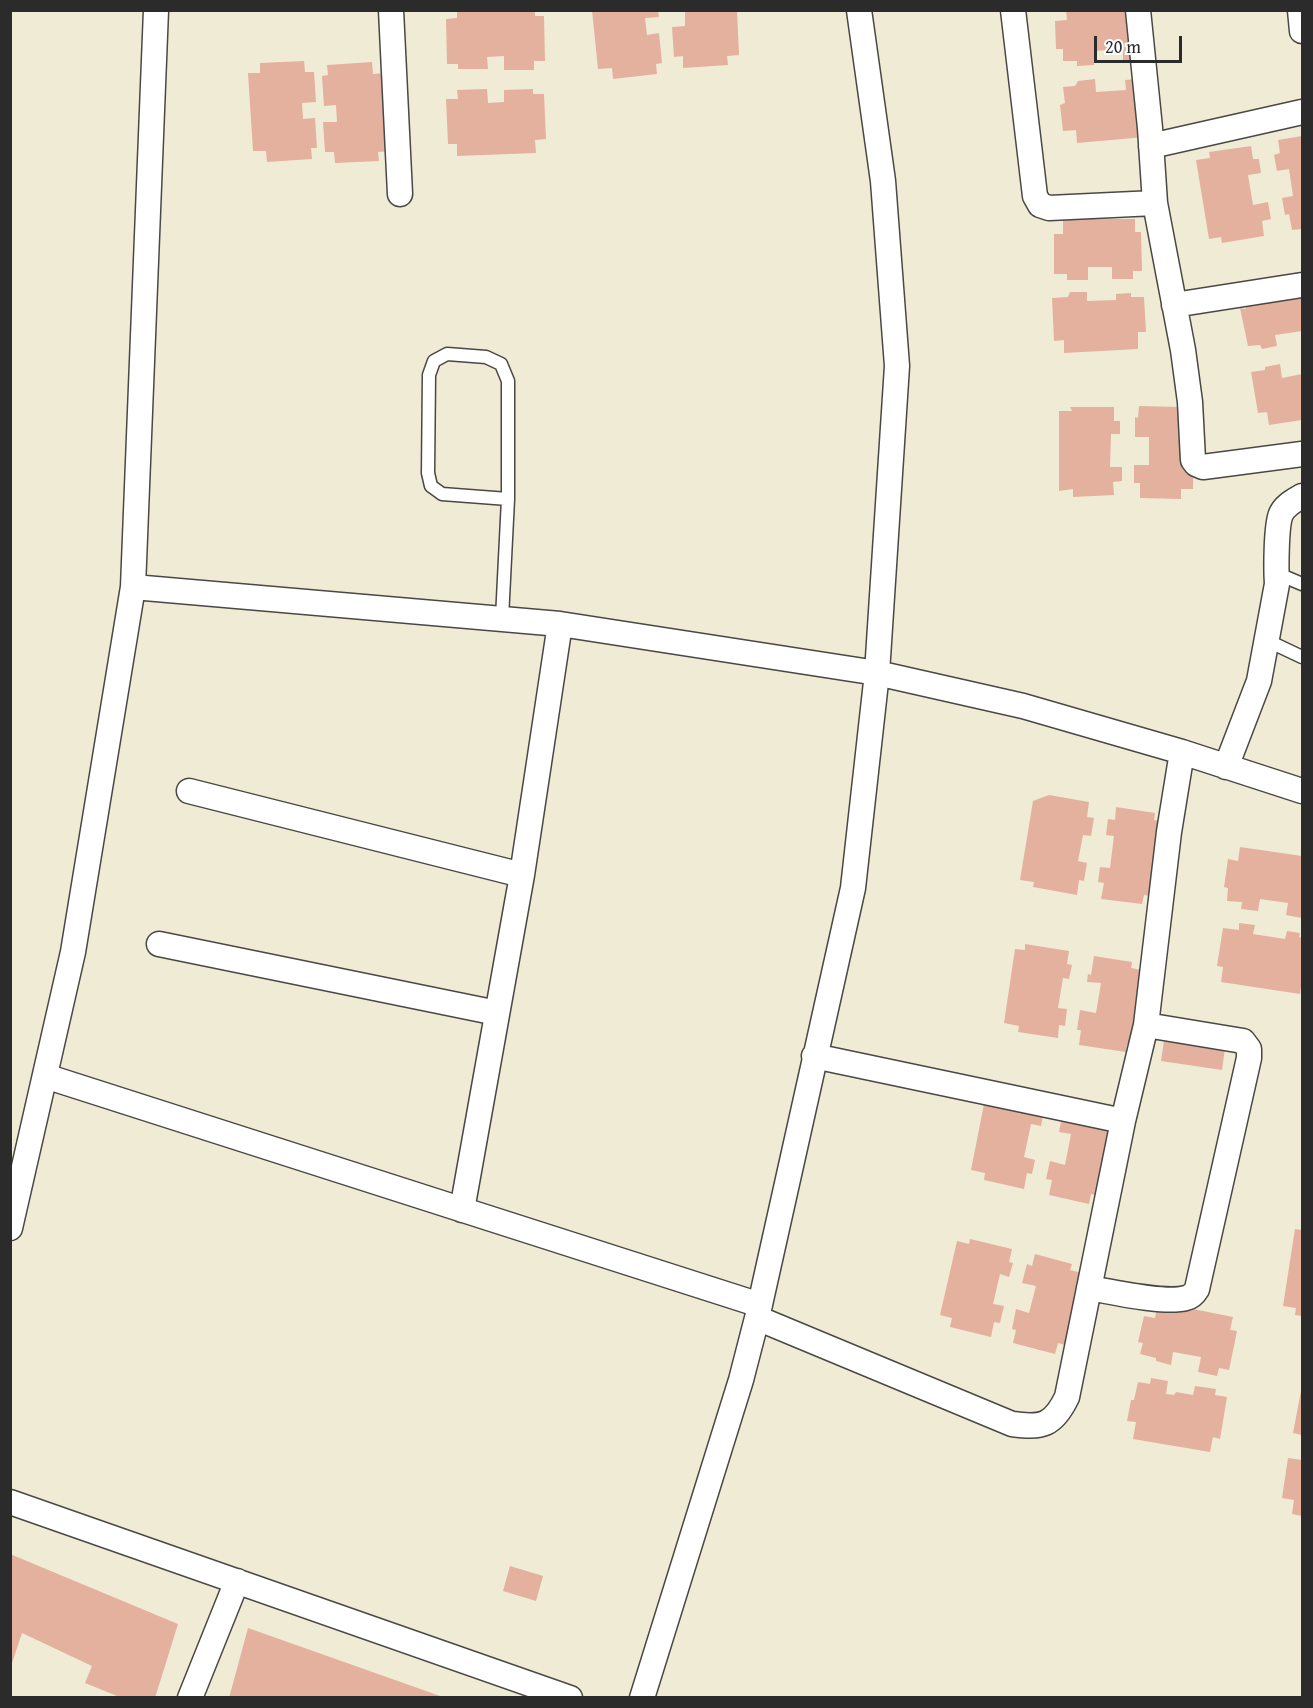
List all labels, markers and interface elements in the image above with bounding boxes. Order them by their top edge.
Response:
scale bar [1097,24,1186,62]
text: 20 m [1105,33,1141,60]

